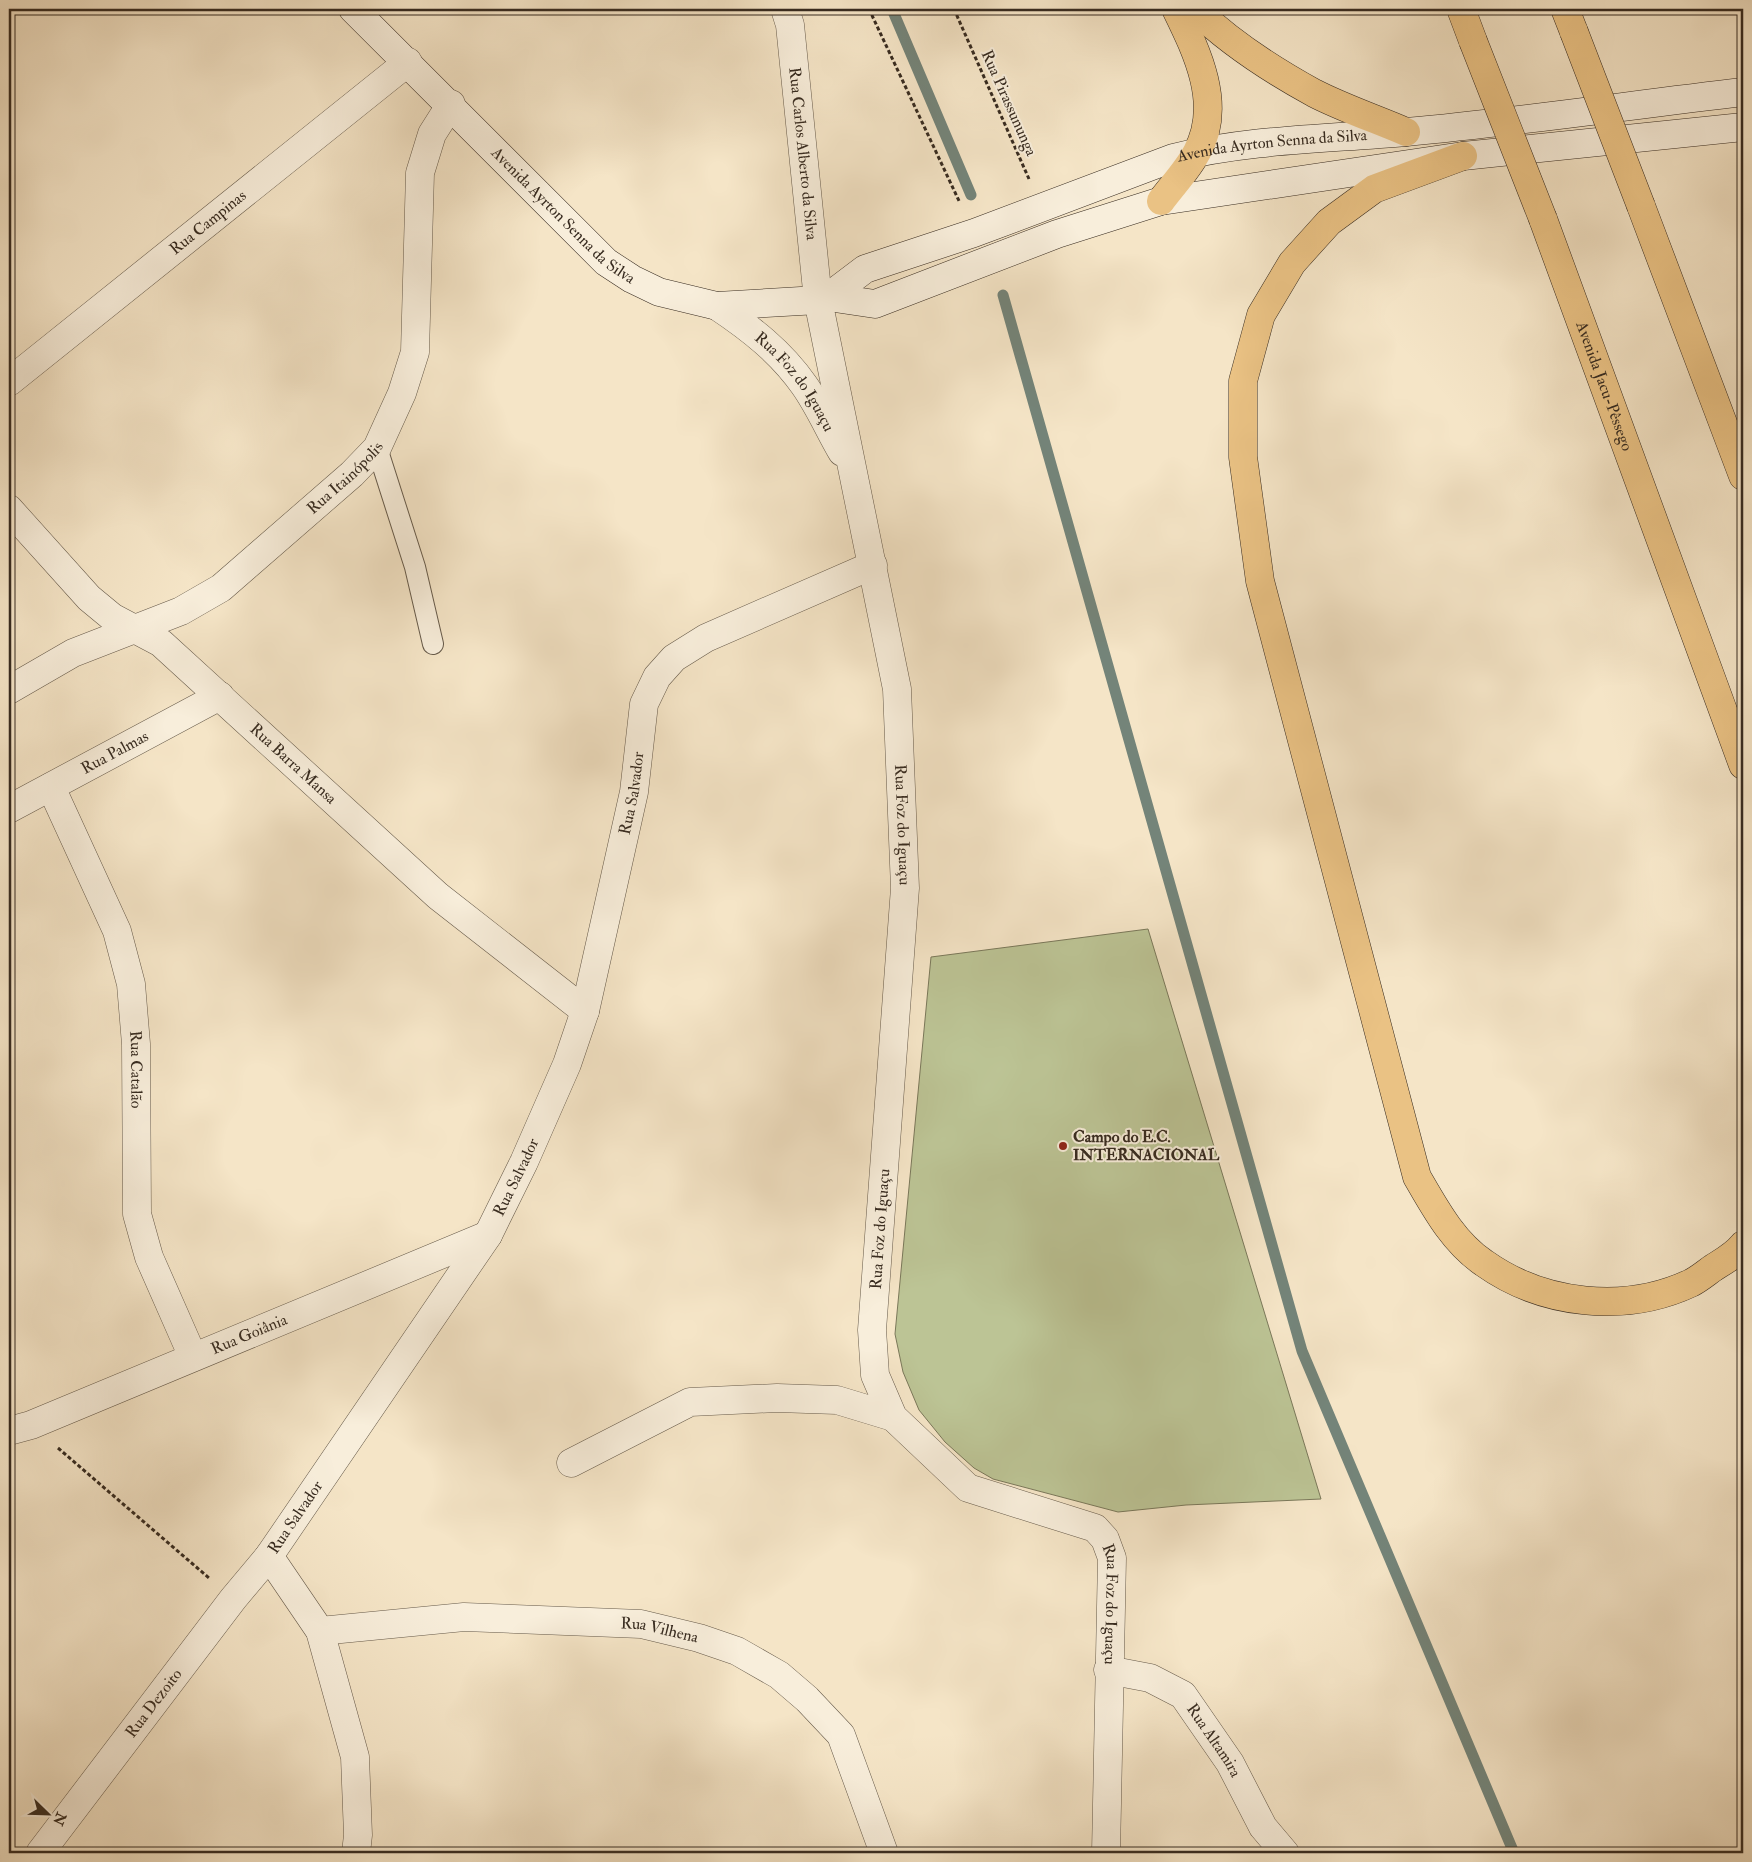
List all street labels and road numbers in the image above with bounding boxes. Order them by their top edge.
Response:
street label: Rua Pirassununga [977,47,1041,160]
street label: Rua Carlos Alberto da Silva [784,66,822,241]
street label: Avenida Ayrton Senna da Silva [1174,125,1368,167]
street label: Avenida Ayrton Senna da Silva [486,142,639,289]
street label: Rua Campinas [165,186,250,259]
street label: Avenida Jacu-Pêssego [1571,318,1637,454]
street label: Rua Foz do Iguaçu [750,328,839,435]
street label: Rua Itainópolis [303,439,388,518]
street label: Rua Barra Mansa [246,719,341,809]
street label: Rua Palmas [78,726,152,779]
street label: Rua Salvador [615,751,649,837]
street label: Rua Foz do Iguaçu [890,764,915,886]
street label: Rua Catalão [125,1030,146,1109]
street label: Rua Salvador [489,1135,543,1219]
street label: Rua Foz do Iguaçu [866,1168,894,1290]
street label: Rua Goiânia [208,1309,291,1359]
street label: Rua Salvador [264,1477,327,1558]
street label: Rua Foz do Iguaçu [1098,1541,1122,1665]
street label: Rua Vilhena [620,1613,701,1648]
street label: Rua Dezoito [121,1665,187,1742]
street label: Rua Altamira [1182,1700,1246,1781]

